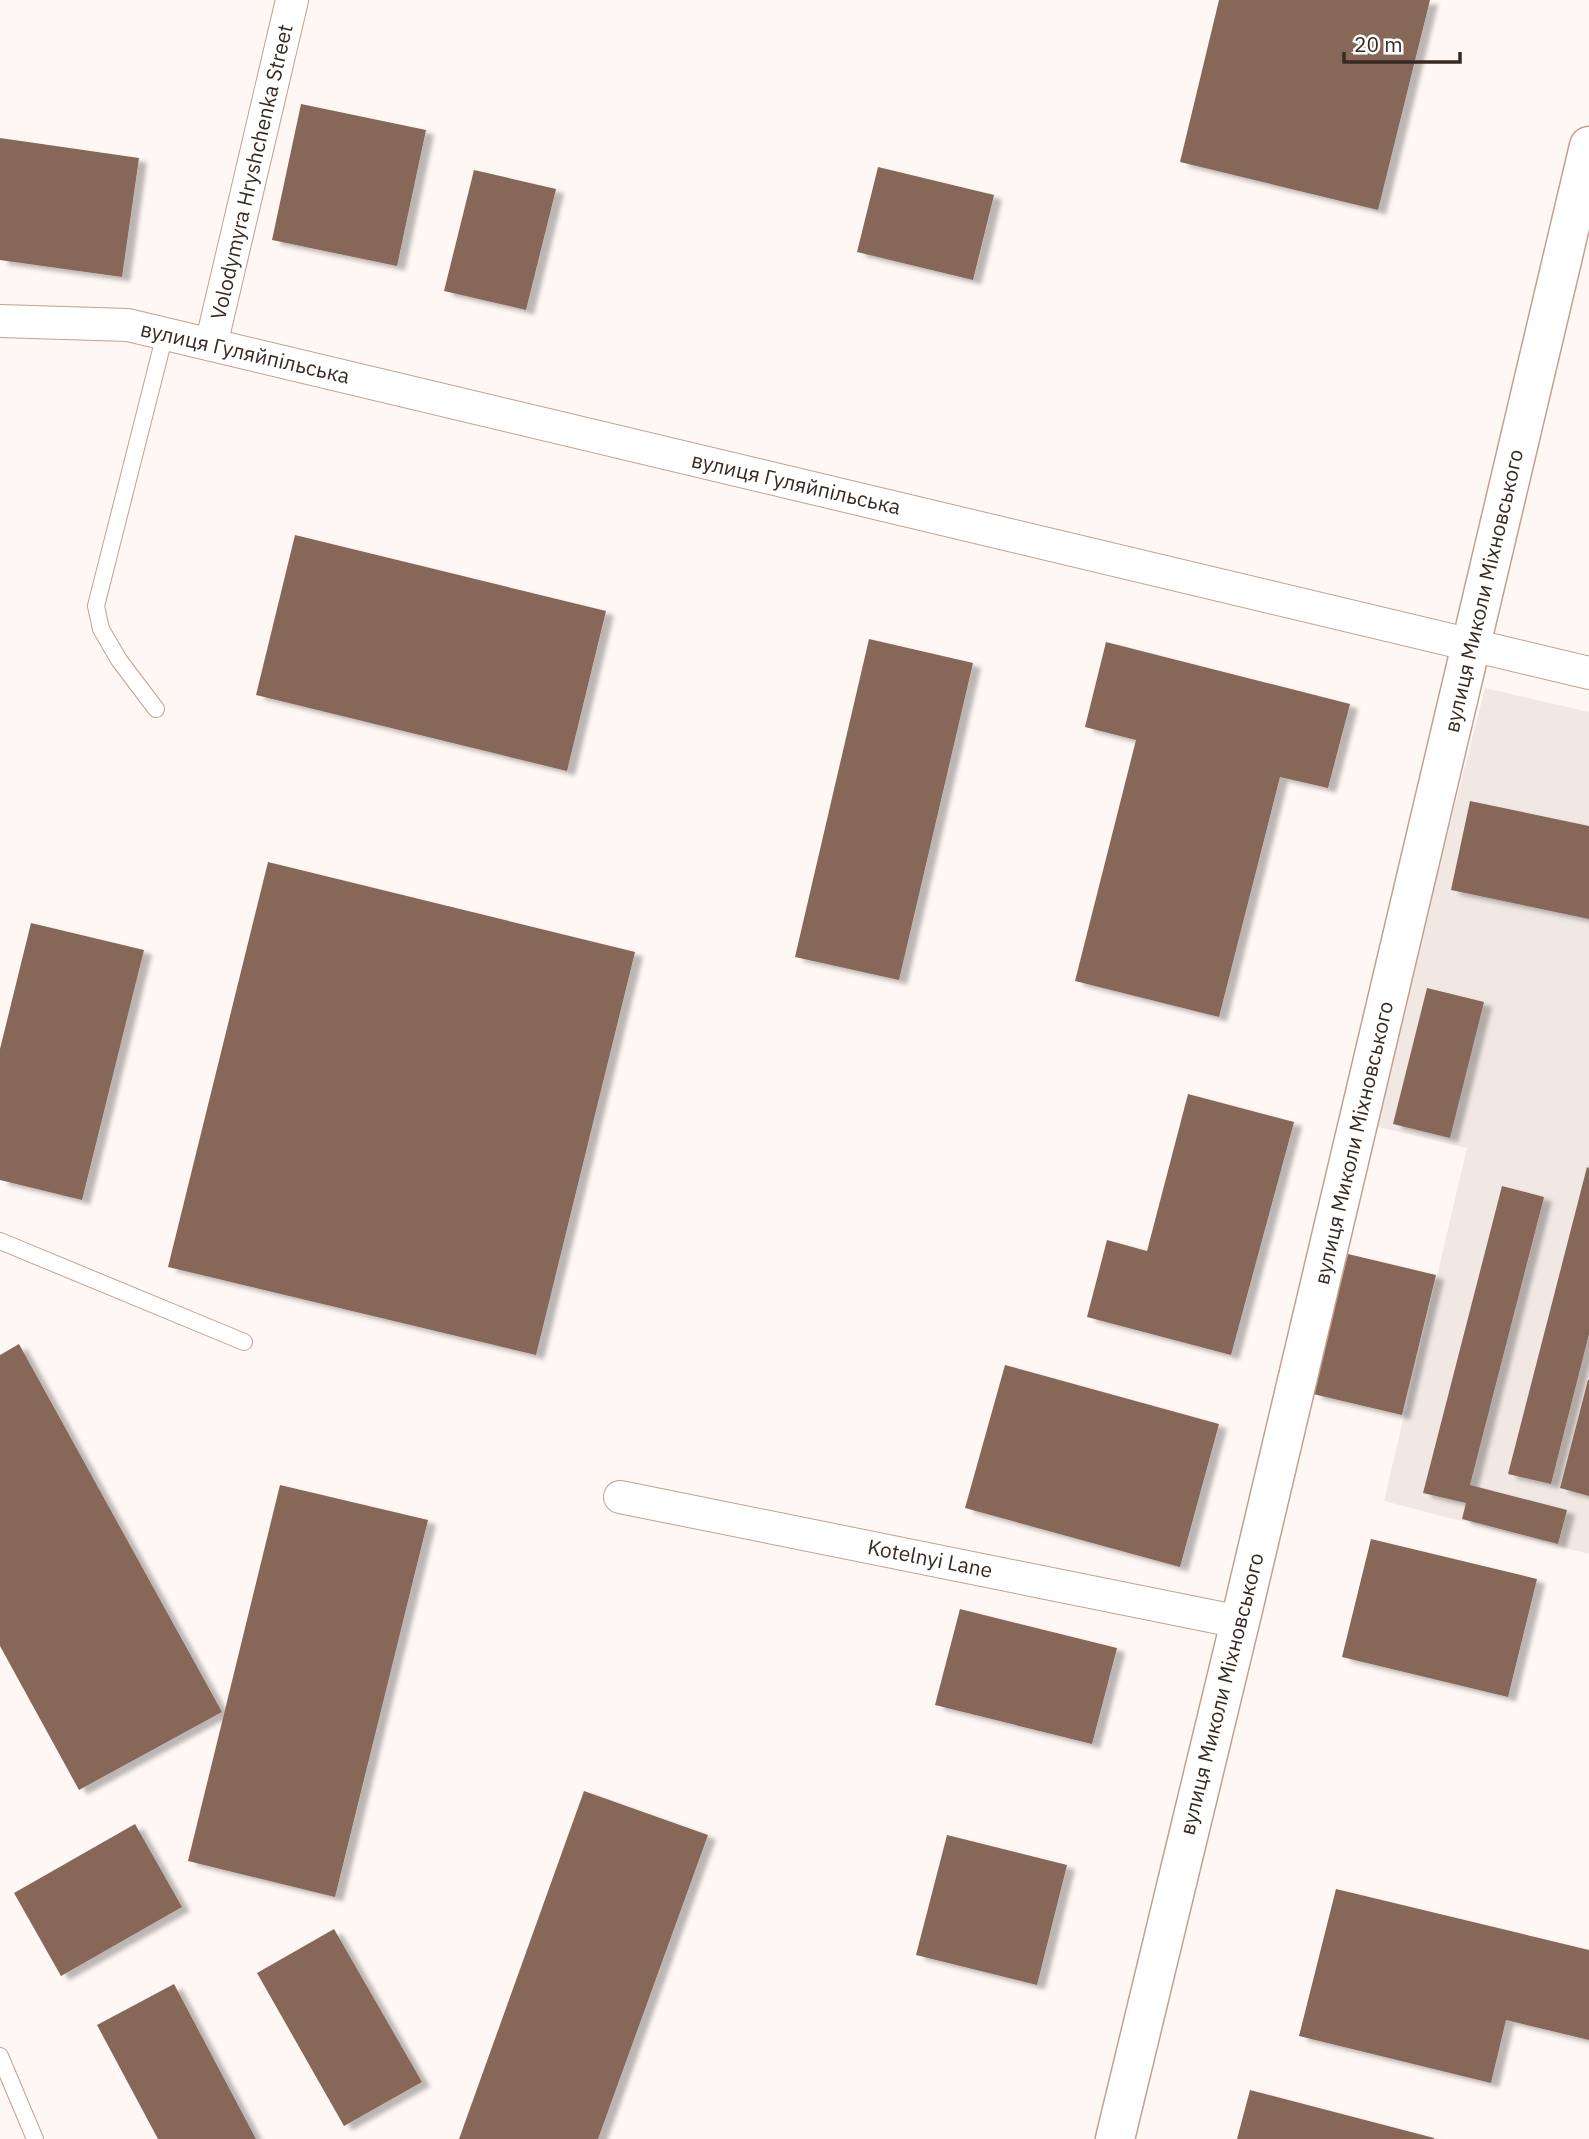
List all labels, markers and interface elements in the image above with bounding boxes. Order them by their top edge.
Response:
street label: Volodymyra Hryshchenka Street [203,21,299,322]
scale bar [1344,21,1460,65]
text: 20 m [1354,30,1403,58]
street label: вулиця Гуляйпільська [138,314,353,390]
street label: вулиця Гуляйпільська [689,445,904,521]
street label: вулиця Миколи Міхновського [1437,446,1529,735]
street label: вулиця Миколи Міхновського [1307,998,1399,1287]
street label: Kotelnyi Lane [865,1532,995,1584]
street label: вулиця Миколи Міхновського [1172,1550,1270,1838]

